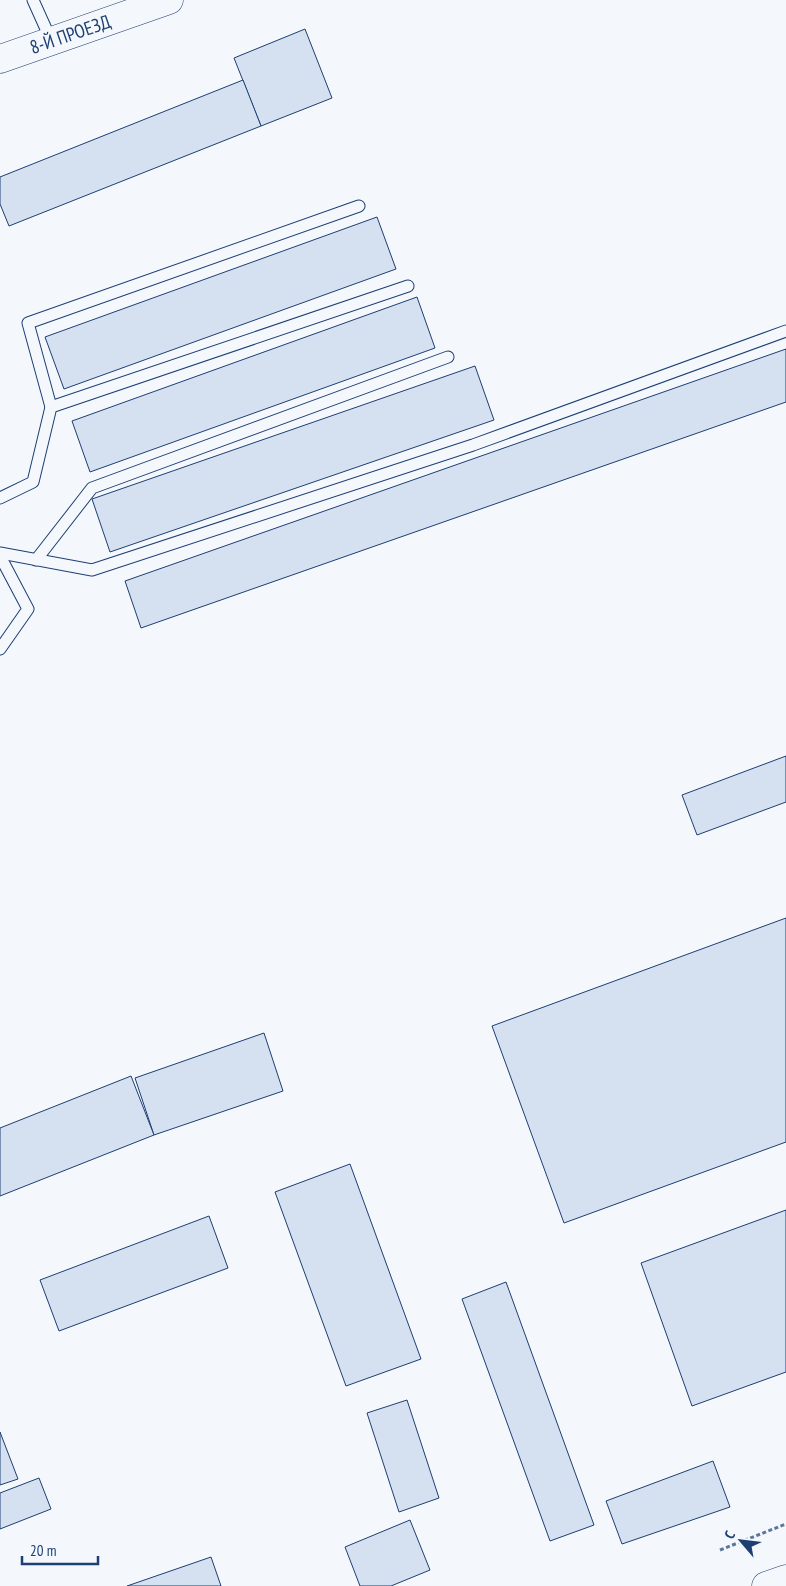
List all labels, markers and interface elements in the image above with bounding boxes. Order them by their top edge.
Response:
street label: 8-Й ПРОЕЗД [26,9,114,59]
north arrow [716,1516,766,1566]
text: С [720,1527,739,1542]
scale bar [22,1534,99,1566]
text: 20 m [30,1541,56,1560]

